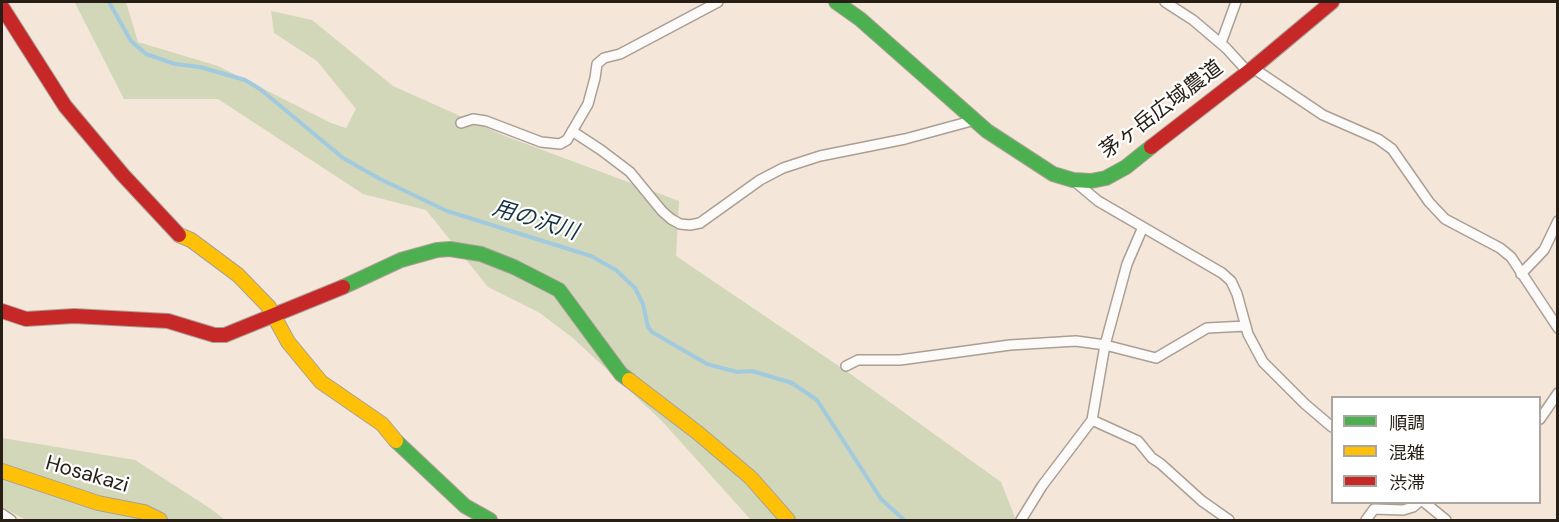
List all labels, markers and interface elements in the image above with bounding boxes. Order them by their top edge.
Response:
street label: 茅ヶ岳広域農道 [1096,56,1228,164]
water label: 用の沢川 [489,196,581,246]
legend [1331,396,1541,504]
text: 順調 [1389,411,1425,435]
text: 混雑 [1389,441,1425,465]
street label: Hosakazi [43,451,131,499]
text: 渋滞 [1389,471,1425,495]

